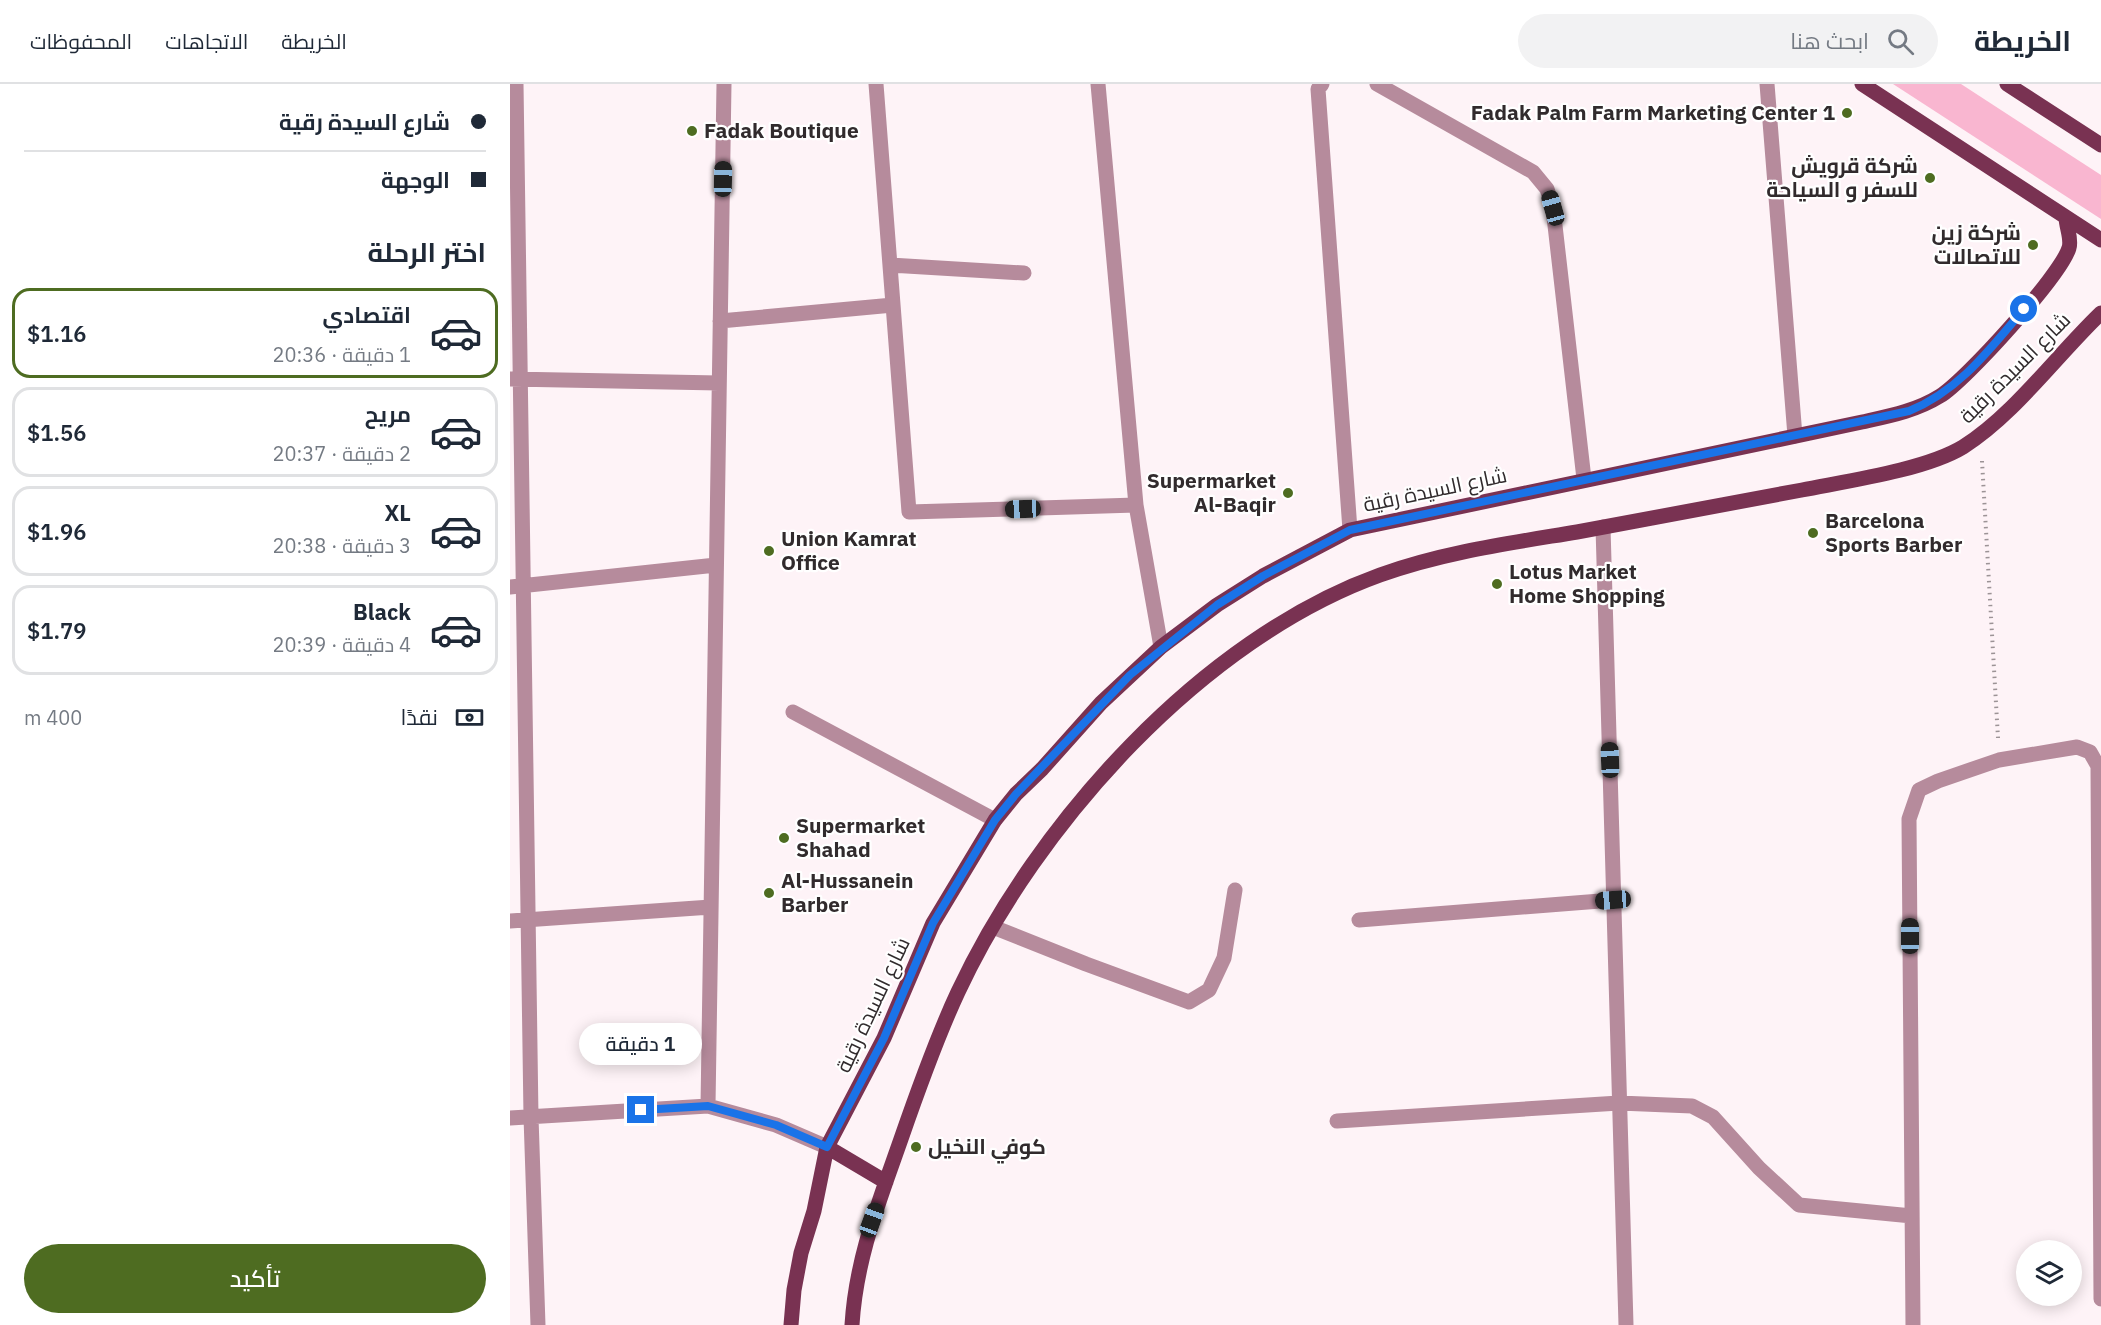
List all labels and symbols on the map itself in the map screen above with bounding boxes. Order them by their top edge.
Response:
place label: Fadak Palm Farm Marketing Center 1 [1471,98,1835,126]
marker: Fadak Palm Farm Marketing Center 1 [1840,106,1854,120]
place label: Fadak Boutique [704,116,859,144]
marker: Fadak Boutique [685,124,699,138]
place label: شركة قرويش للسفر و السياحة [1766,151,1918,203]
car [714,161,732,197]
marker: شركة قرويش للسفر و السياحة [1923,171,1937,185]
car [1539,188,1567,228]
place label: شركة زين للاتصالات [1931,218,2021,270]
marker: شركة زين للاتصالات [2026,238,2040,252]
route start [2010,295,2037,322]
street label: شارع السيدة رقية [1953,306,2077,430]
street label: شارع السيدة رقية [1360,460,1509,519]
place label: Supermarket Al-Baqir [1147,466,1277,518]
marker: Supermarket Al-Baqir [1281,486,1295,500]
car [1005,499,1041,519]
place label: Barcelona Sports Barber [1825,506,1963,558]
place label: Union Kamrat Office [781,524,917,576]
marker: Barcelona Sports Barber [1806,526,1820,540]
marker: Union Kamrat Office [762,544,776,558]
place label: Lotus Market Home Shopping [1509,557,1665,609]
marker: Lotus Market Home Shopping [1490,577,1504,591]
car [1600,742,1620,778]
place label: Supermarket Shahad [796,811,925,863]
marker: Supermarket Shahad [777,831,791,845]
place label: Al-Hussanein Barber [781,866,914,918]
marker: Al-Hussanein Barber [762,886,776,900]
car [1594,890,1632,910]
car [1901,918,1919,954]
street label: شارع السيدة رقية [828,932,917,1077]
callout: 1 دقيقة [580,1023,702,1065]
route end [627,1096,654,1123]
place label: كوفي النخيل [928,1132,1046,1164]
marker: كوفي النخيل [909,1140,923,1154]
car [857,1200,887,1240]

